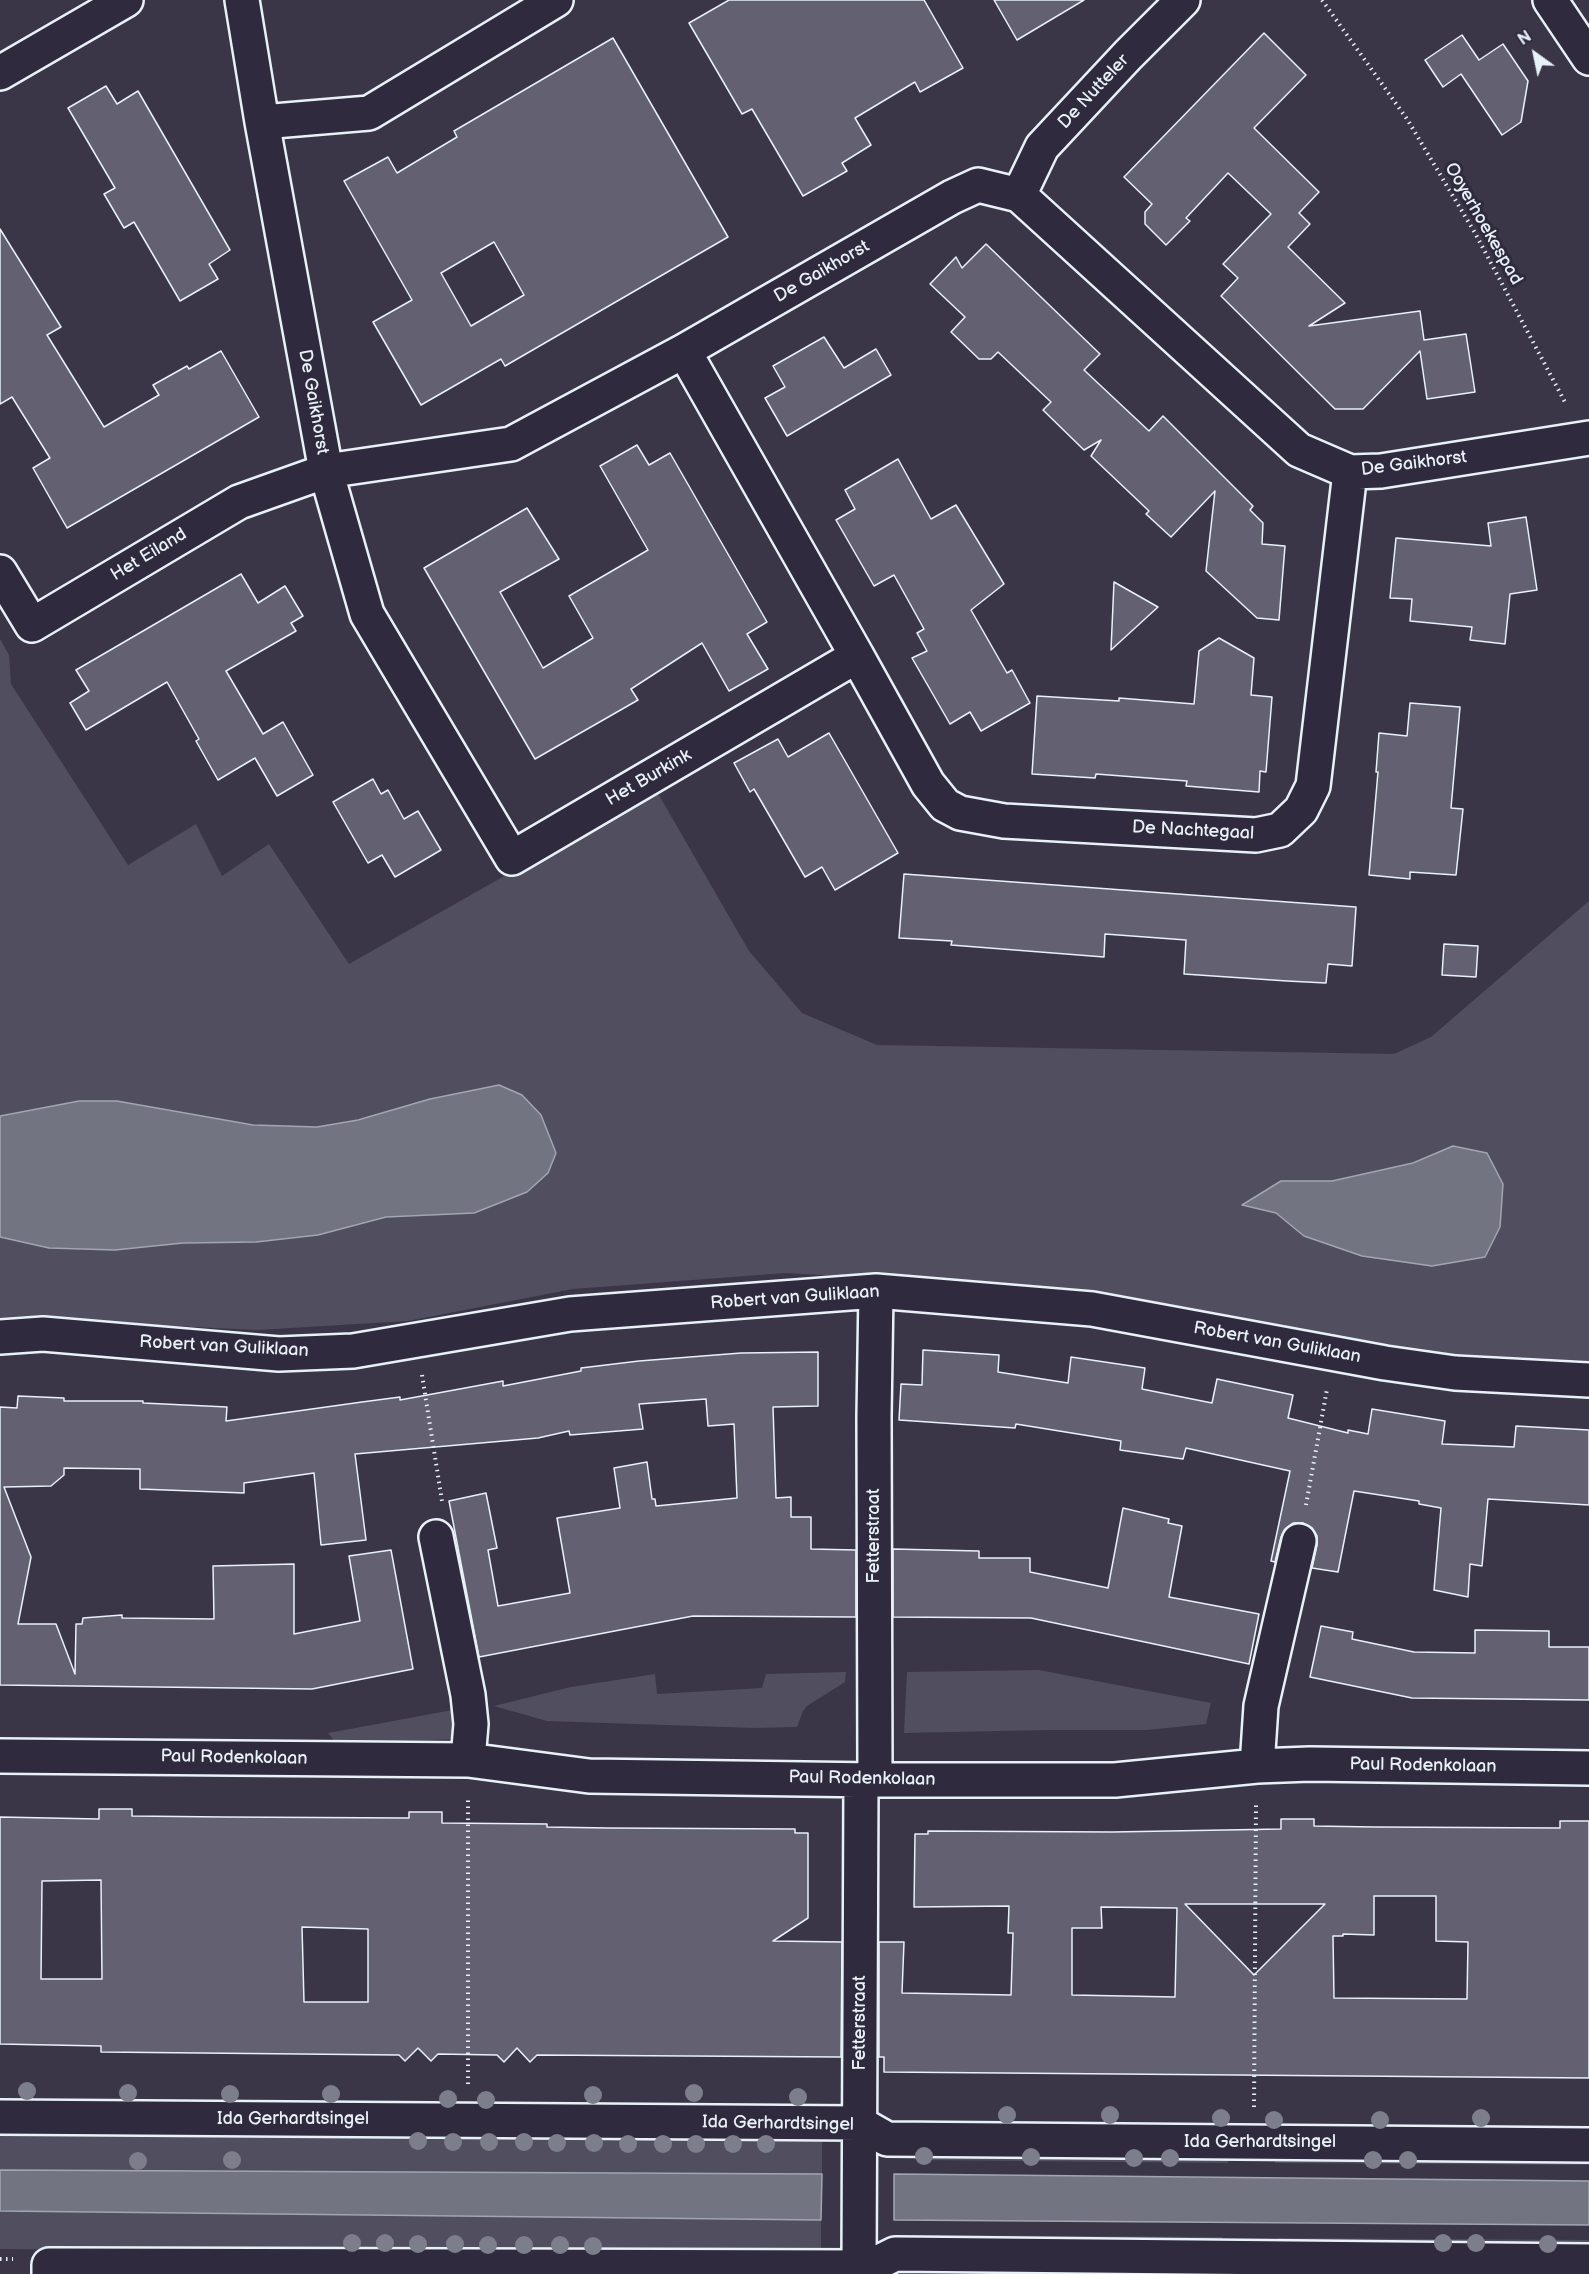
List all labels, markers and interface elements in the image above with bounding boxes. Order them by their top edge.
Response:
north arrow [1505,24,1565,84]
text: N [1515,27,1535,50]
street label: De Nutteler [1054,50,1134,134]
street label: Ooyerhoekespad [1439,159,1527,289]
street label: De Gaikhorst [771,236,873,308]
street label: De Gaikhorst [293,348,333,456]
street label: De Gaikhorst [1360,447,1468,481]
street label: Het Eiland [107,524,191,586]
street label: Het Burkink [602,745,696,811]
street label: De Nachtegaal [1131,817,1255,845]
street label: Robert van Guliklaan [710,1281,880,1315]
street label: Robert van Guliklaan [1192,1318,1362,1368]
street label: Robert van Guliklaan [139,1332,309,1362]
street label: Fetterstraat [863,1488,885,1584]
street label: Paul Rodenkolaan [160,1746,308,1770]
street label: Paul Rodenkolaan [1349,1754,1497,1778]
street label: Paul Rodenkolaan [788,1767,936,1791]
street label: Fetterstraat [849,1975,871,2071]
street label: Ida Gerhardtsingel [217,2108,369,2130]
street label: Ida Gerhardtsingel [702,2112,854,2136]
street label: Ida Gerhardtsingel [1184,2131,1336,2153]

